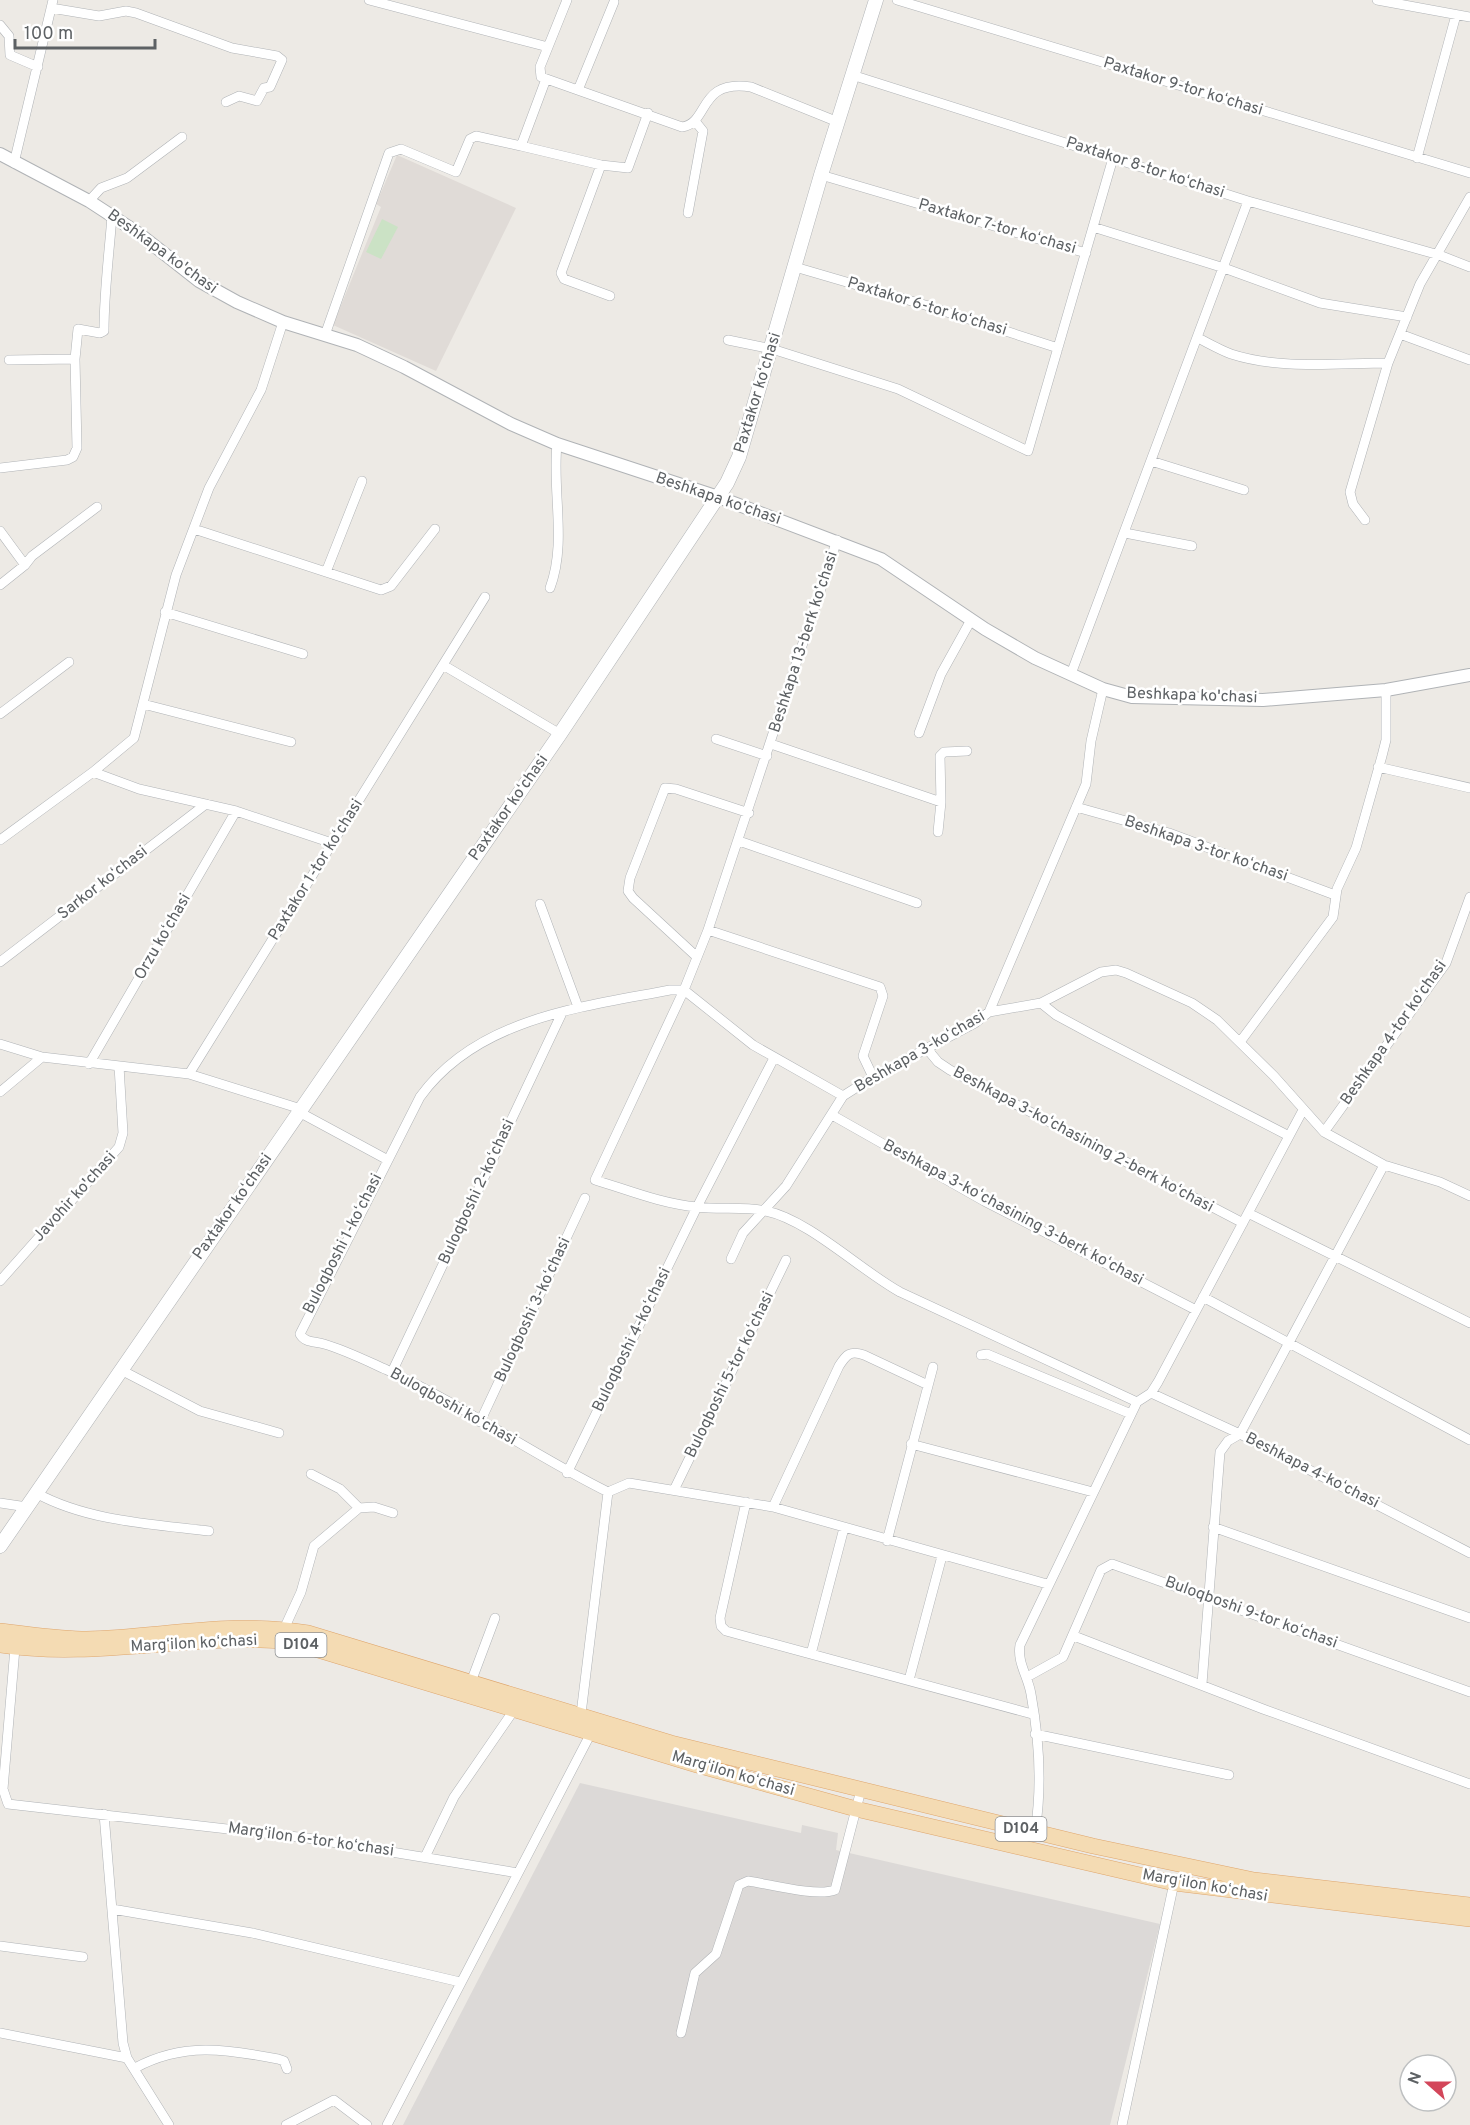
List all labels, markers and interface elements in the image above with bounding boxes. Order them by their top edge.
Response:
scale bar [15,12,154,50]
text: 100 m [24,23,73,46]
street label: Paxtakor 9-tor koʻchasi [1101,53,1265,121]
street label: Paxtakor 8-tor koʻchasi [1063,133,1227,203]
street label: Paxtakor 7-tor koʻchasi [916,195,1078,259]
street label: Beshkapa ko'chasi [103,205,221,299]
street label: Paxtakor 6-tor koʻchasi [845,273,1009,341]
street label: Paxtakor koʻchasi [730,330,786,456]
street label: Beshkapa ko'chasi [653,468,783,530]
street label: Beshkapa 13-berk koʼchasi [765,549,843,735]
street label: Beshkapa ko'chasi [1126,684,1258,708]
street label: Paxtakor koʻchasi [465,751,553,865]
street label: Paxtakor 1-tor koʻchasi [264,796,368,944]
street label: Beshkapa 3-tor koʻchasi [1122,812,1290,886]
street label: Sarkor koʻchasi [54,842,152,924]
street label: Orzu koʻchasi [130,890,196,984]
street label: Beshkapa 4-tor koʻchasi [1336,957,1452,1109]
street label: Beshkapa 3-koʻchasi [851,1007,989,1097]
street label: Beshkapa 3-koʻchasining 2-berk koʻchasi [949,1063,1217,1217]
street label: Buloqboshi 2-koʻchasi [435,1116,519,1268]
street label: Beshkapa 3-koʻchasining 3-berk koʻchasi [879,1136,1147,1290]
street label: Javohir ko'chasi [29,1148,121,1246]
street label: Paxtakor koʻchasi [189,1150,277,1264]
street label: Buloqboshi 1-koʻchasi [299,1170,387,1318]
street label: Buloqboshi 3-koʻchasi [491,1234,575,1386]
street label: Buloqboshi 4-koʻchasi [588,1265,676,1415]
street label: Buloqboshi 5-tor koʻchasi [681,1289,779,1461]
street label: Buloqboshi koʻchasi [386,1364,520,1450]
street label: Beshkapa 4-koʻchasi [1242,1429,1382,1513]
street label: Buloqboshi 9-tor koʻchasi [1162,1572,1340,1654]
street label: Margʻilon koʻchasi [130,1631,258,1657]
road number: D104 [276,1633,326,1657]
street label: Margʻilon koʻchasi [669,1747,797,1801]
road number: D104 [996,1817,1046,1841]
street label: Margʻilon 6-tor koʻchasi [227,1818,395,1862]
street label: Margʻilon koʻchasi [1141,1865,1269,1907]
north arrow [1398,2053,1458,2113]
text: N [1404,2069,1427,2087]

